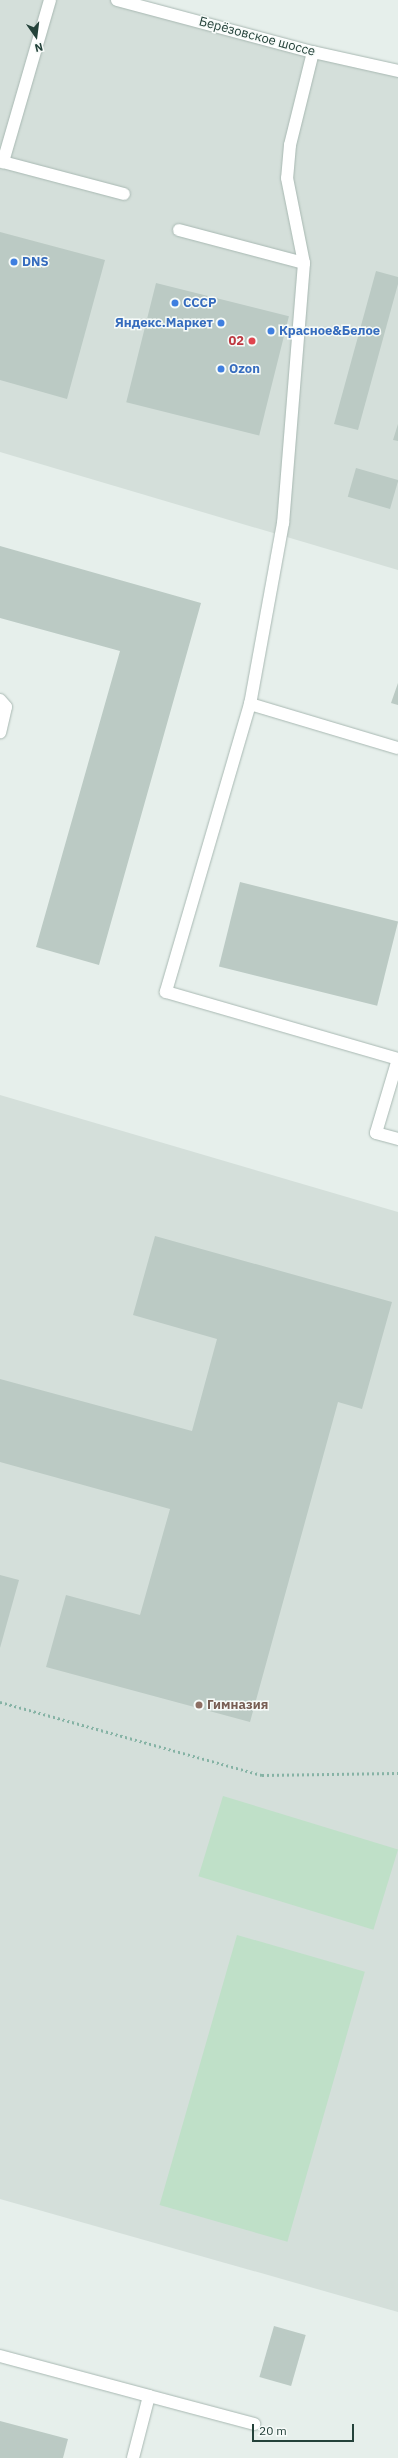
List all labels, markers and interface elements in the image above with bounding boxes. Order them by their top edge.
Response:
street label: Берёзовское шоссе [197,14,317,60]
north arrow [16,16,56,56]
text: N [33,40,44,55]
place label: DNS [22,254,49,270]
marker: DNS [9,257,19,267]
place label: СССР [183,295,217,311]
marker: СССР [170,298,180,308]
place label: Яндекс.Маркет [115,315,213,331]
marker: Яндекс.Маркет [216,318,226,328]
place label: Красное&Белое [279,323,380,339]
marker: Красное&Белое [266,326,276,336]
place label: 02 [228,333,244,349]
marker: 02 [247,336,257,346]
place label: Ozon [229,361,260,377]
marker: Ozon [216,364,226,374]
place label: Гимназия [207,1697,268,1713]
marker: Гимназия [194,1700,204,1710]
scale bar [254,2416,356,2442]
text: 20 m [259,2423,287,2438]

